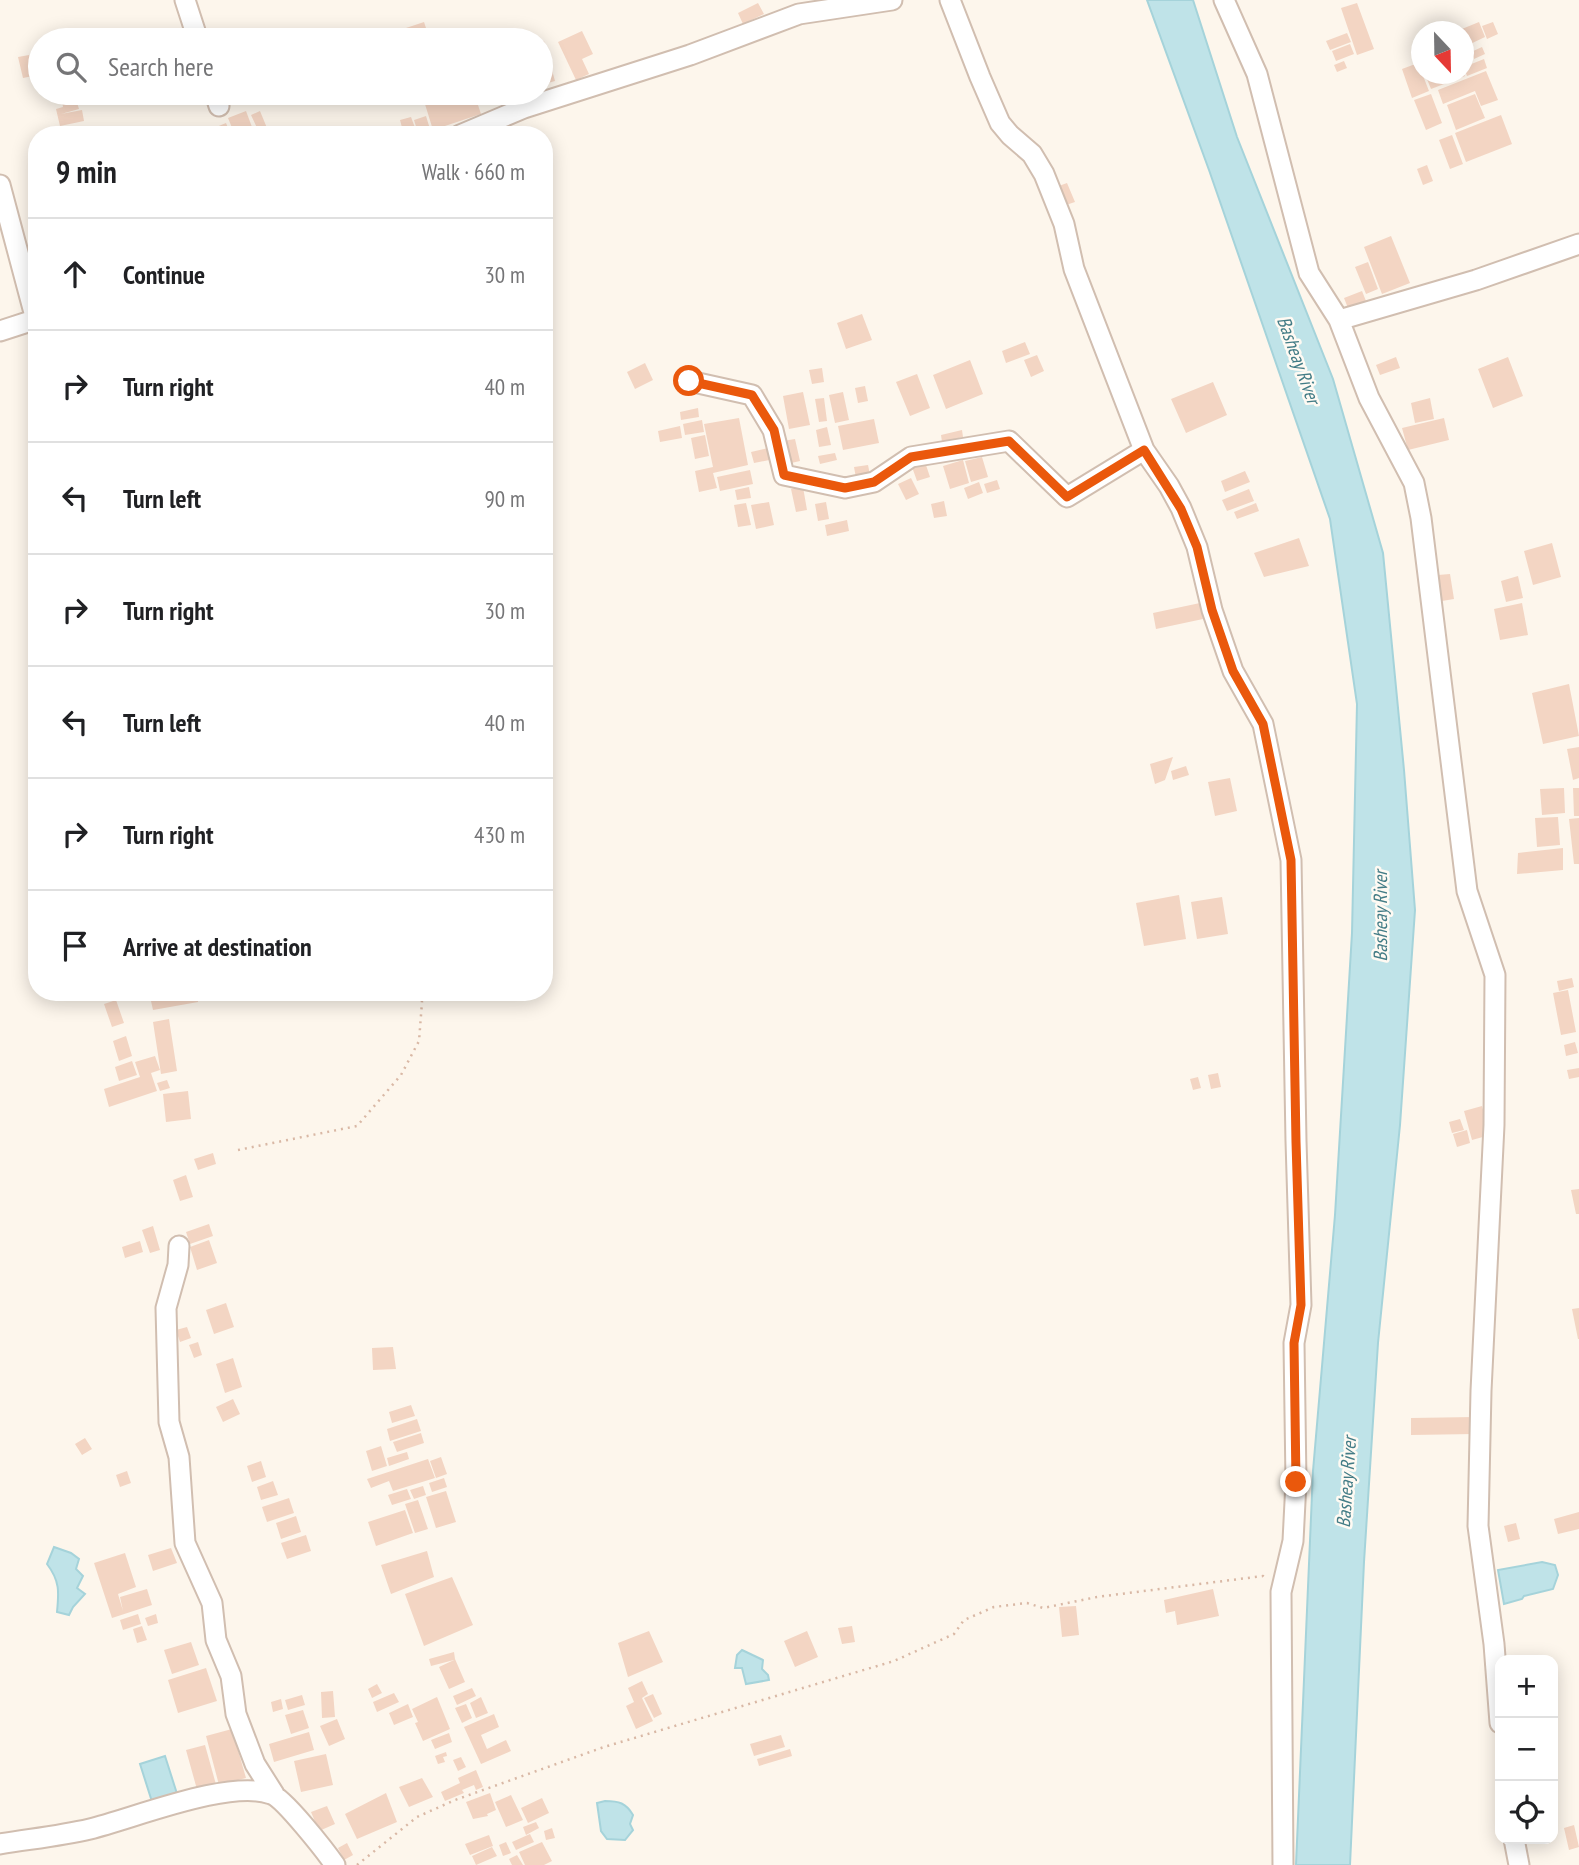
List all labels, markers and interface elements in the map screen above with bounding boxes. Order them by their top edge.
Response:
north arrow [1411,21,1474,84]
search box [28,28,553,105]
icon: search [52,48,90,86]
text: Search here [108,50,214,83]
text: 9 min [56,152,117,191]
text: Walk · 660 m [422,157,525,186]
icon: ahead [56,255,94,293]
text: Continue [123,258,205,291]
text: 30 m [484,260,525,289]
water label: Basheay River [1272,313,1327,410]
route start [673,365,704,396]
icon: right [56,367,94,405]
text: Turn right [123,370,214,403]
text: 40 m [484,372,525,401]
icon: left [56,479,94,517]
text: Turn left [123,482,201,515]
text: 90 m [484,484,525,513]
icon: right [56,591,94,629]
text: Turn right [123,594,214,627]
text: 30 m [484,596,525,625]
icon: left [56,703,94,741]
text: Turn left [123,706,201,739]
text: 40 m [484,708,525,737]
icon: right [56,815,94,853]
text: Turn right [123,818,214,851]
text: 430 m [474,820,525,849]
water label: Basheay River [1368,868,1392,962]
icon: arrive [56,927,94,965]
text: Arrive at destination [123,930,312,963]
water label: Basheay River [1331,1433,1361,1528]
route end [1280,1466,1311,1497]
map controls [1495,1655,1558,1844]
button: + [1495,1655,1558,1718]
button: − [1495,1718,1558,1781]
button: locate [1495,1781,1558,1844]

